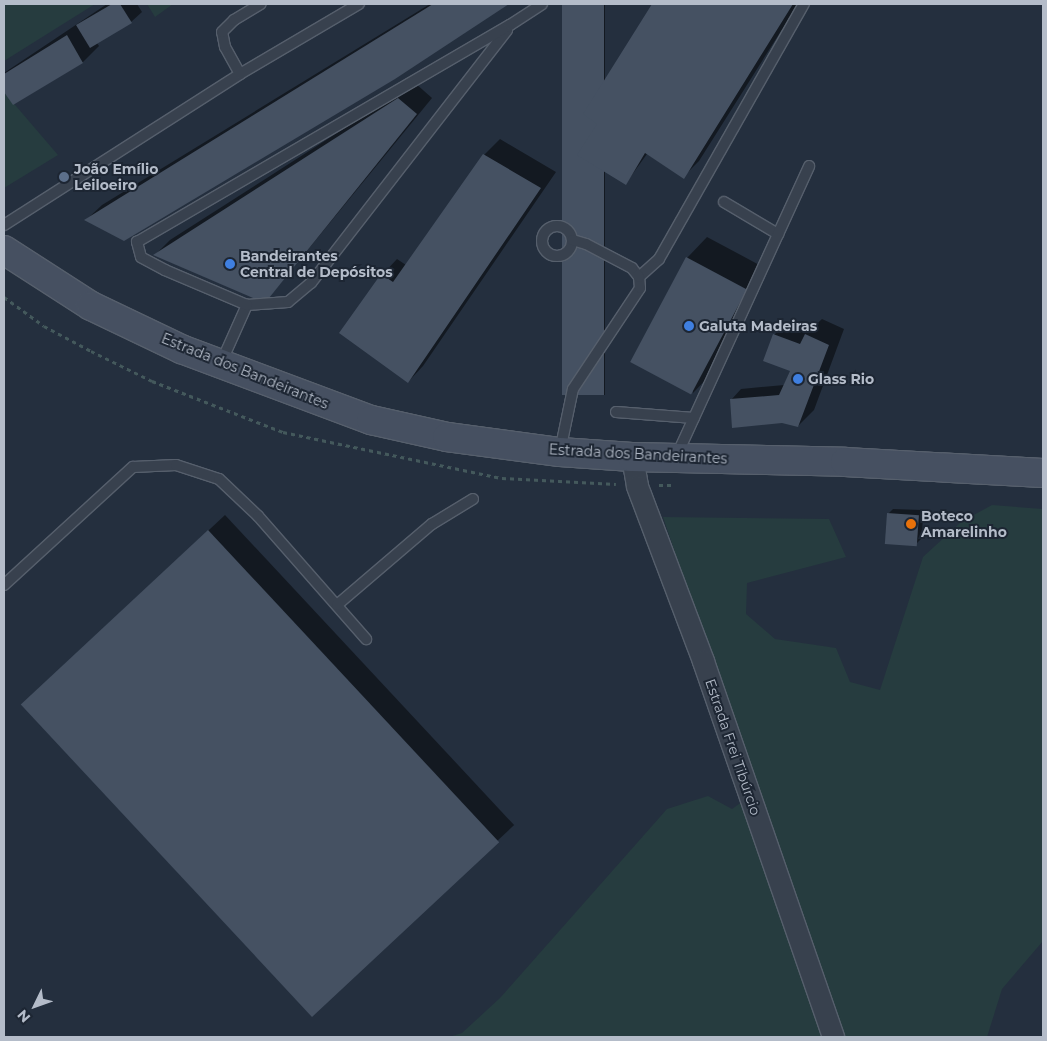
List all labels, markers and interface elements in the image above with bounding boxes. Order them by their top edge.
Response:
place label: João Emílio Leiloeiro [74,161,158,193]
marker: João Emílio Leiloeiro [58,171,70,183]
place label: Bandeirantes Central de Depósitos [240,248,393,280]
marker: Bandeirantes Central de Depósitos [224,258,236,270]
place label: Galuta Madeiras [699,318,817,334]
marker: Galuta Madeiras [683,320,695,332]
street label: Estrada dos Bandeirantes [159,330,331,412]
place label: Glass Rio [808,371,874,387]
marker: Glass Rio [792,373,804,385]
street label: Estrada dos Bandeirantes [548,441,728,467]
place label: Boteco Amarelinho [921,508,1007,540]
marker: Boteco Amarelinho [905,518,917,530]
street label: Estrada Frei Tibúrcio [702,677,764,817]
north arrow [10,981,60,1031]
text: N [13,1006,34,1026]

